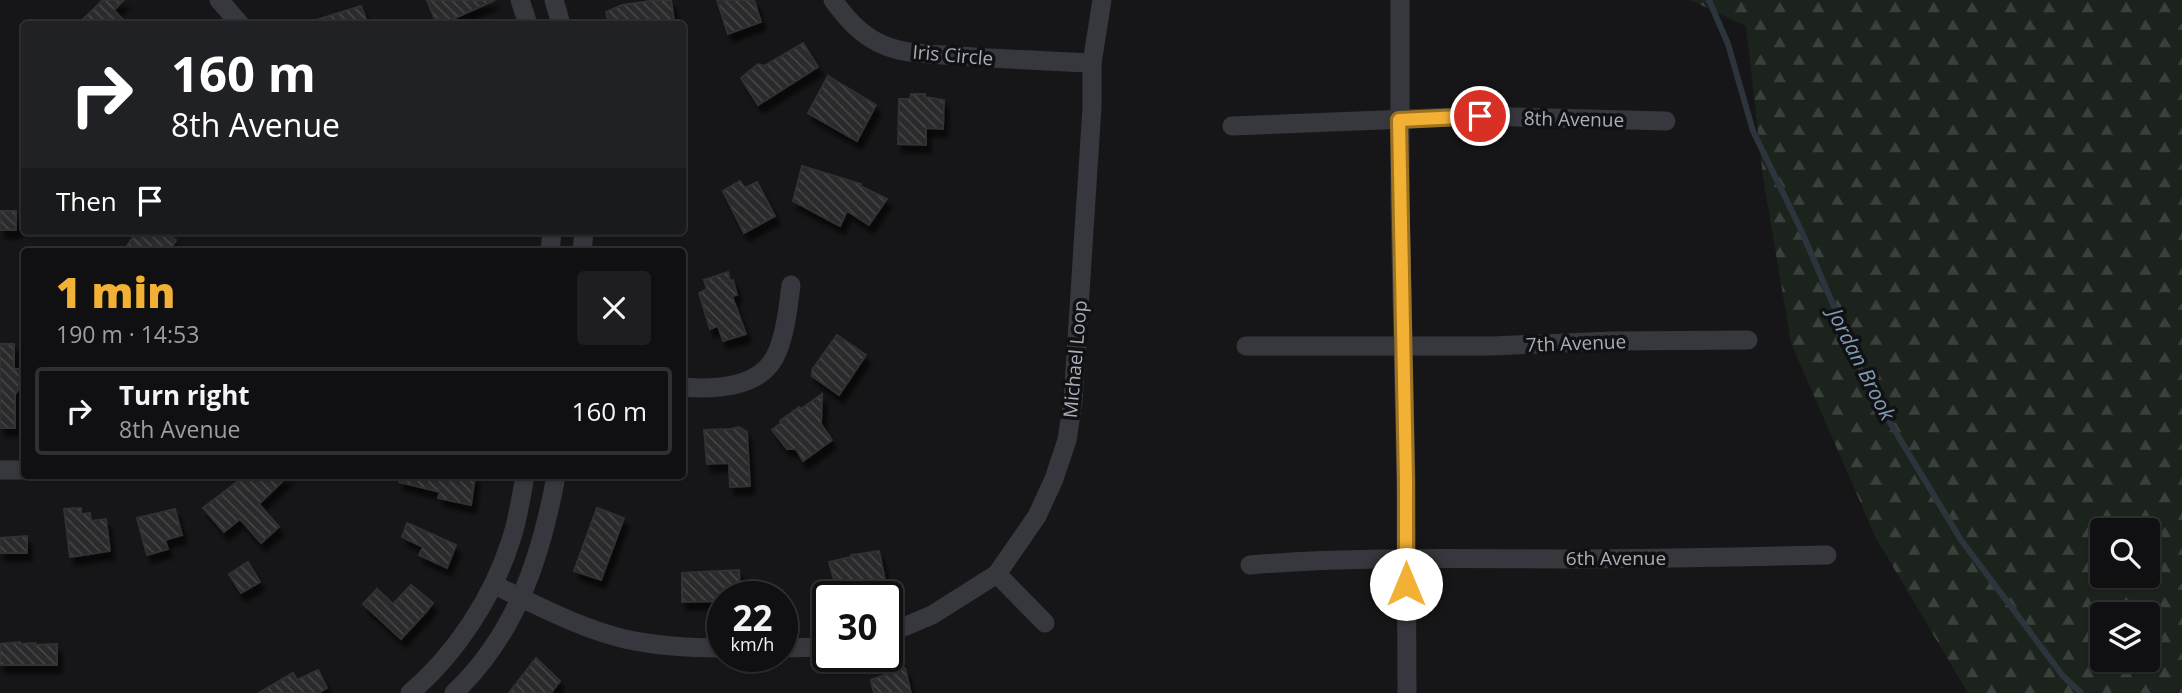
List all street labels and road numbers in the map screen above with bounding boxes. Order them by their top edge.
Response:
street label: Iris Circle [912,39,994,71]
street label: 8th Avenue [1524,105,1624,133]
street label: Michael Loop [1057,299,1093,419]
street label: 7th Avenue [1525,328,1627,358]
street label: 6th Avenue [1566,545,1666,571]

